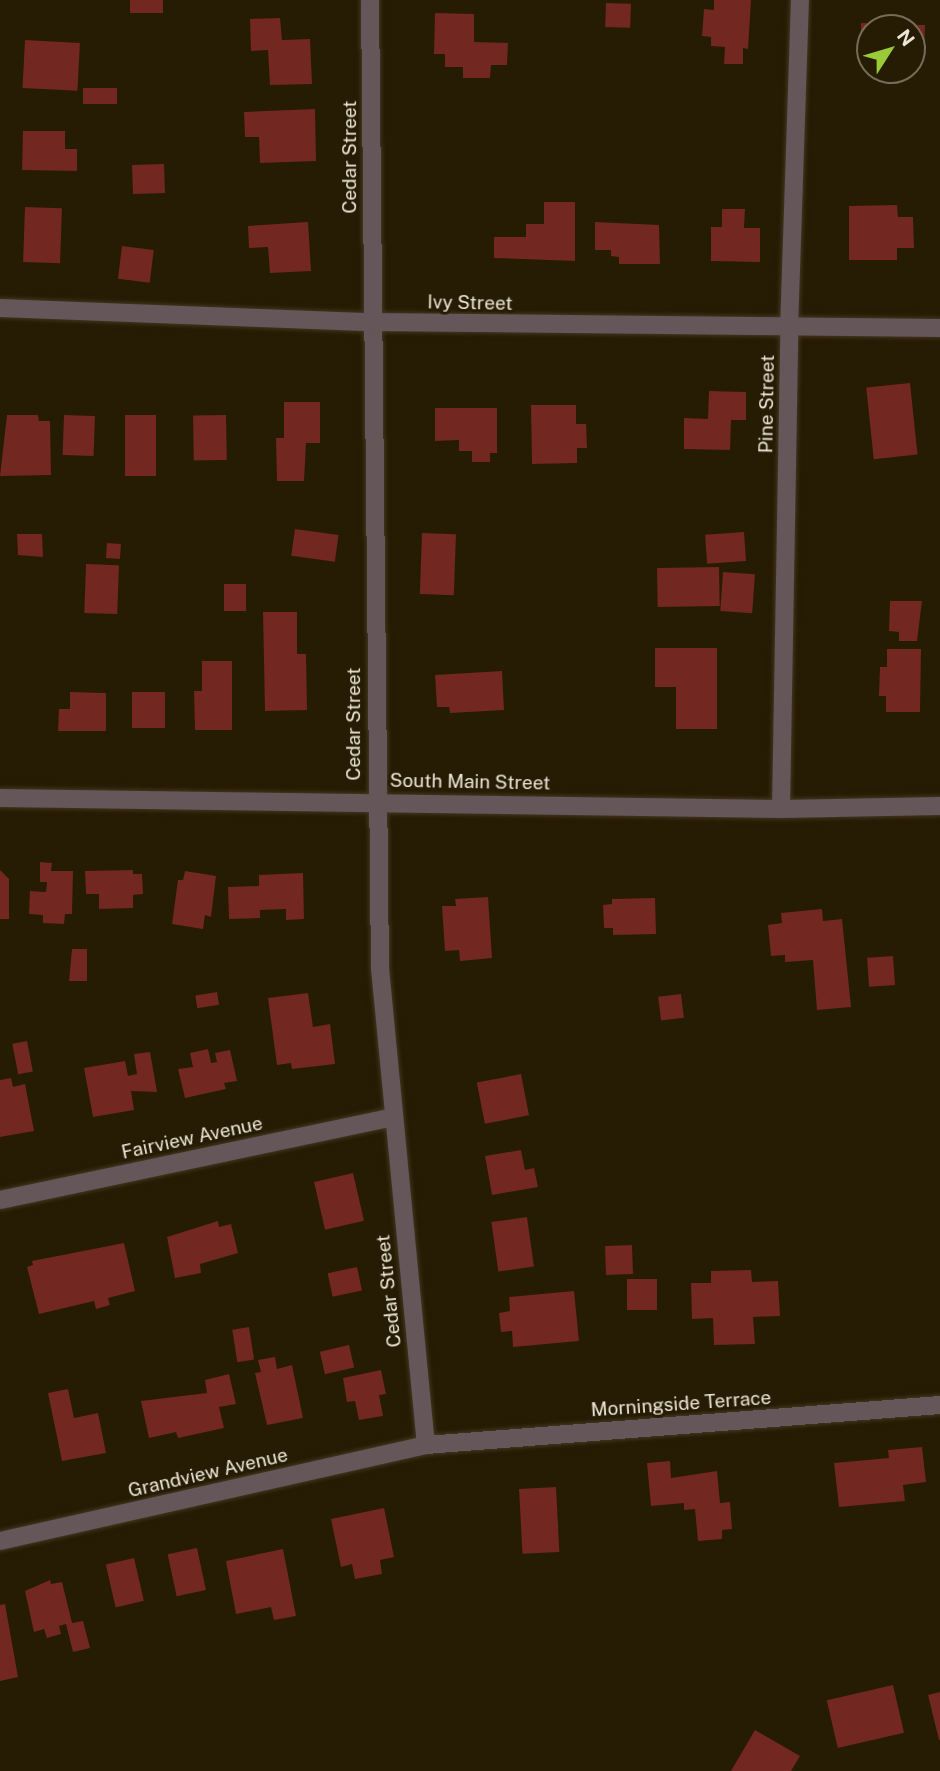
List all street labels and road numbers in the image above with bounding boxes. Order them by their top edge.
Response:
street label: Cedar Street [339,100,361,214]
street label: Ivy Street [427,291,513,315]
street label: Pine Street [755,354,779,454]
street label: Cedar Street [343,667,365,781]
street label: South Main Street [390,769,550,795]
street label: Fairview Avenue [119,1112,265,1164]
street label: Cedar Street [372,1234,406,1348]
street label: Morningside Terrace [590,1386,772,1422]
street label: Grandview Avenue [126,1444,290,1502]

